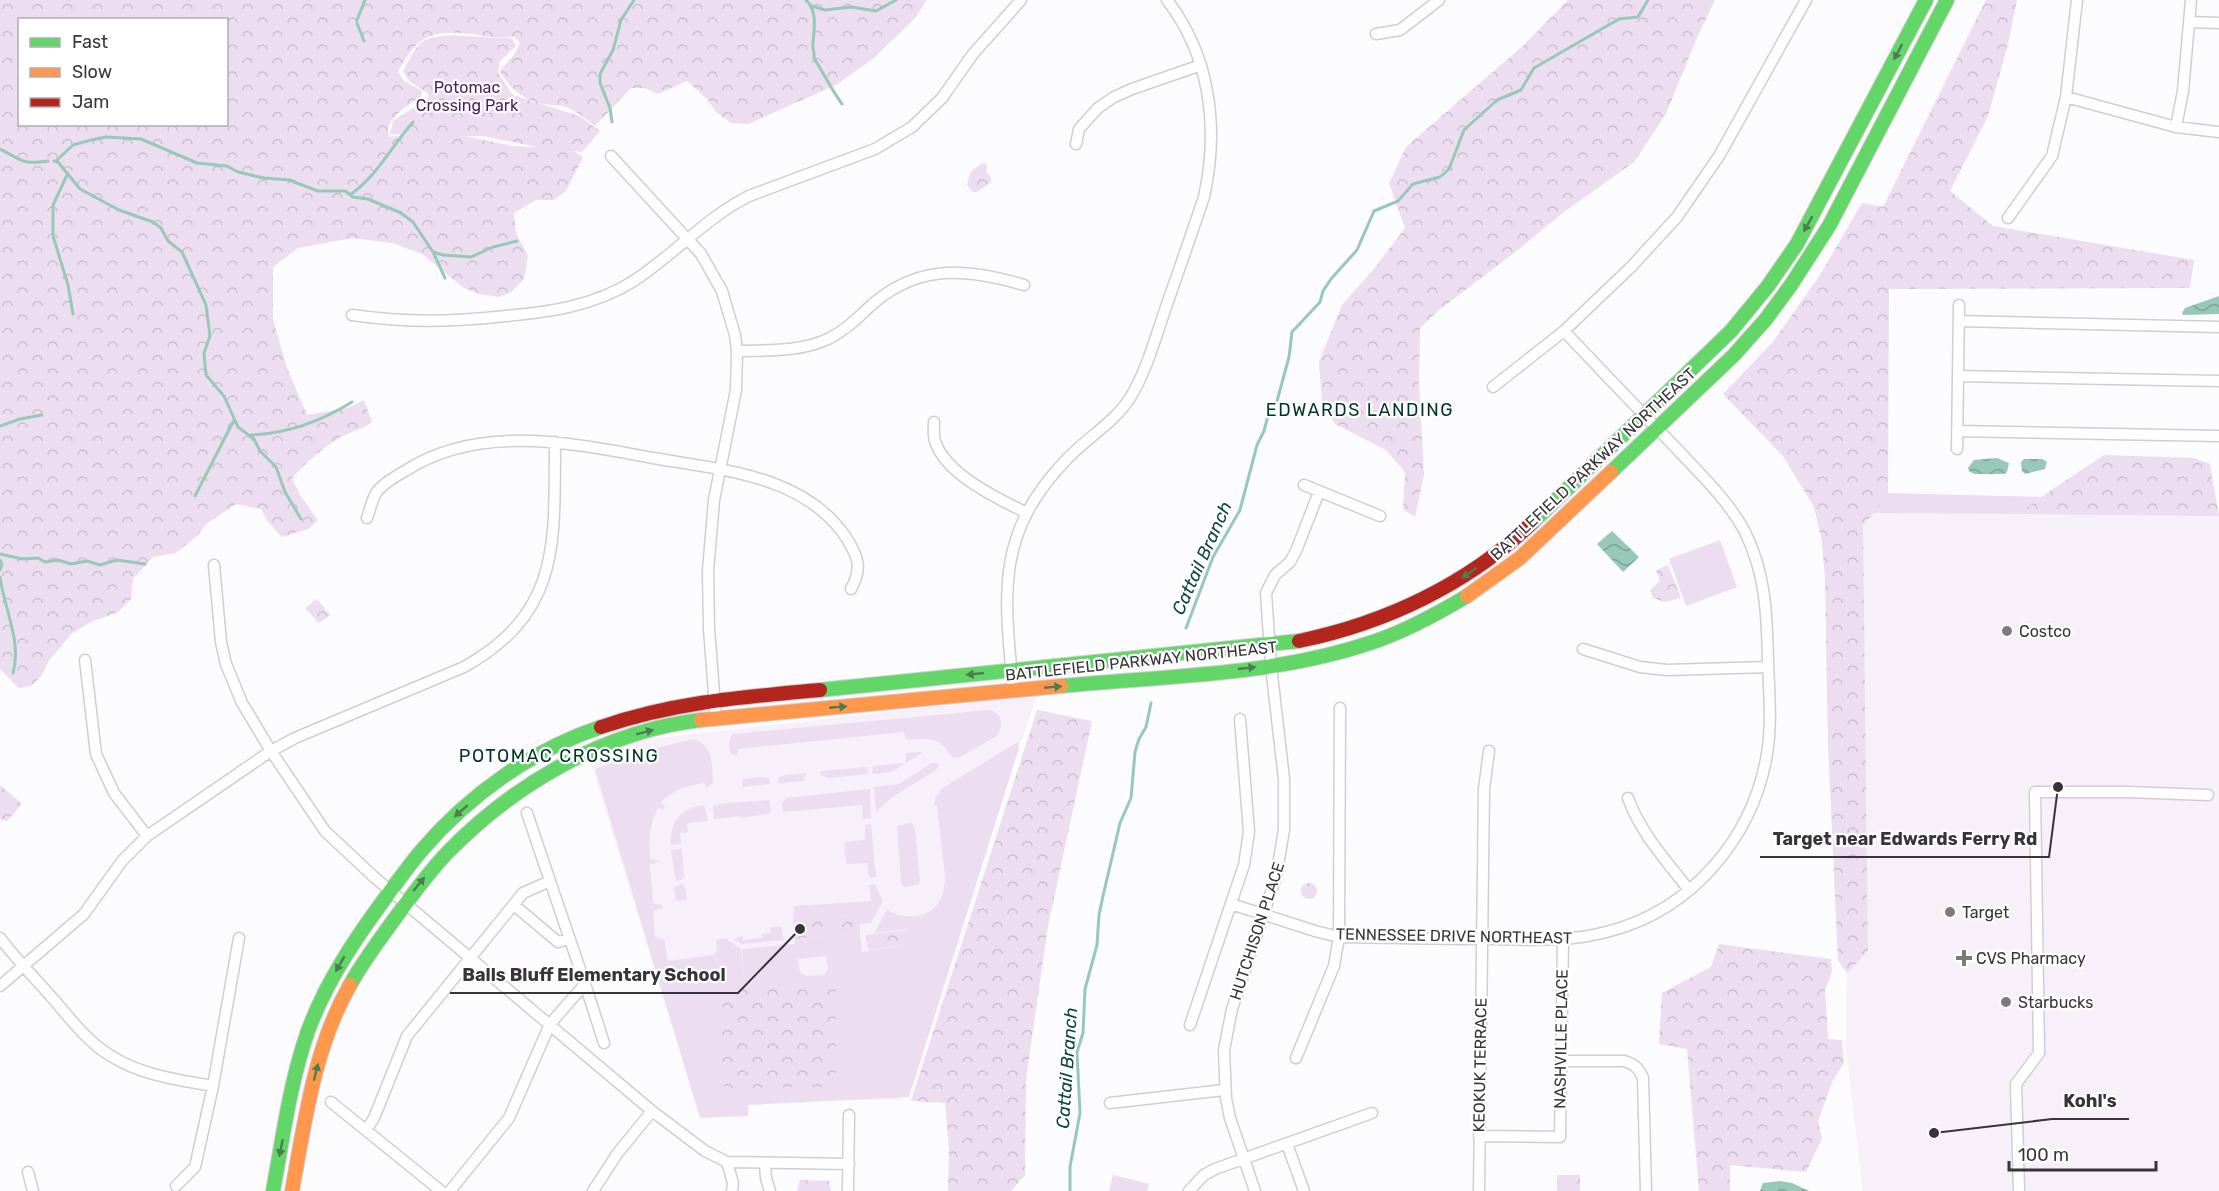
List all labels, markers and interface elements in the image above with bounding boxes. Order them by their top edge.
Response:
legend [18,18,228,126]
text: Fast [72,31,108,53]
one-way arrow [1894,43,1904,61]
text: Slow [72,61,112,83]
park label: Potomac Crossing Park [416,78,519,115]
text: Jam [72,91,109,113]
one-way arrow [1803,216,1813,233]
street label: BATTLEFIELD PARKWAY NORTHEAST [1487,364,1699,564]
district label: EDWARDS LANDING [1266,399,1454,421]
water label: Cattail Branch [1167,498,1237,618]
one-way arrow [1461,567,1477,579]
place label: Costco [2019,622,2071,641]
marker: Costco [2000,624,2014,638]
street label: BATTLEFIELD PARKWAY NORTHEAST [1004,637,1278,685]
one-way arrow [1238,663,1257,673]
one-way arrow [965,669,984,679]
one-way arrow [1044,682,1063,692]
one-way arrow [829,702,848,712]
one-way arrow [636,727,654,737]
district label: POTOMAC CROSSING [459,745,659,767]
one-way arrow [454,804,469,817]
callout: Target near Edwards Ferry Rd [1760,821,2049,857]
text: Target near Edwards Ferry Rd [1773,828,2037,850]
street label: HUTCHISON PLACE [1226,860,1288,1002]
one-way arrow [413,877,425,892]
place label: Target [1962,903,2009,922]
marker: Target [1943,905,1957,919]
street label: TENNESSEE DRIVE NORTHEAST [1336,924,1572,948]
place label: CVS Pharmacy [1976,949,2086,968]
marker: CVS Pharmacy [1957,951,1971,965]
one-way arrow [335,956,345,973]
callout: Balls Bluff Elementary School [450,957,738,993]
text: Balls Bluff Elementary School [462,964,726,986]
street label: NASHVILLE PLACE [1550,969,1572,1109]
place label: Starbucks [2018,993,2093,1012]
marker: Starbucks [1999,995,2013,1009]
street label: KEOKUK TERRACE [1469,998,1491,1132]
water label: Cattail Branch [1052,1007,1082,1129]
one-way arrow [312,1063,321,1081]
callout: Kohl's [2052,1083,2129,1119]
text: Kohl's [2063,1090,2117,1112]
scale bar [2009,1134,2156,1172]
one-way arrow [276,1139,285,1158]
text: 100 m [2018,1144,2069,1166]

